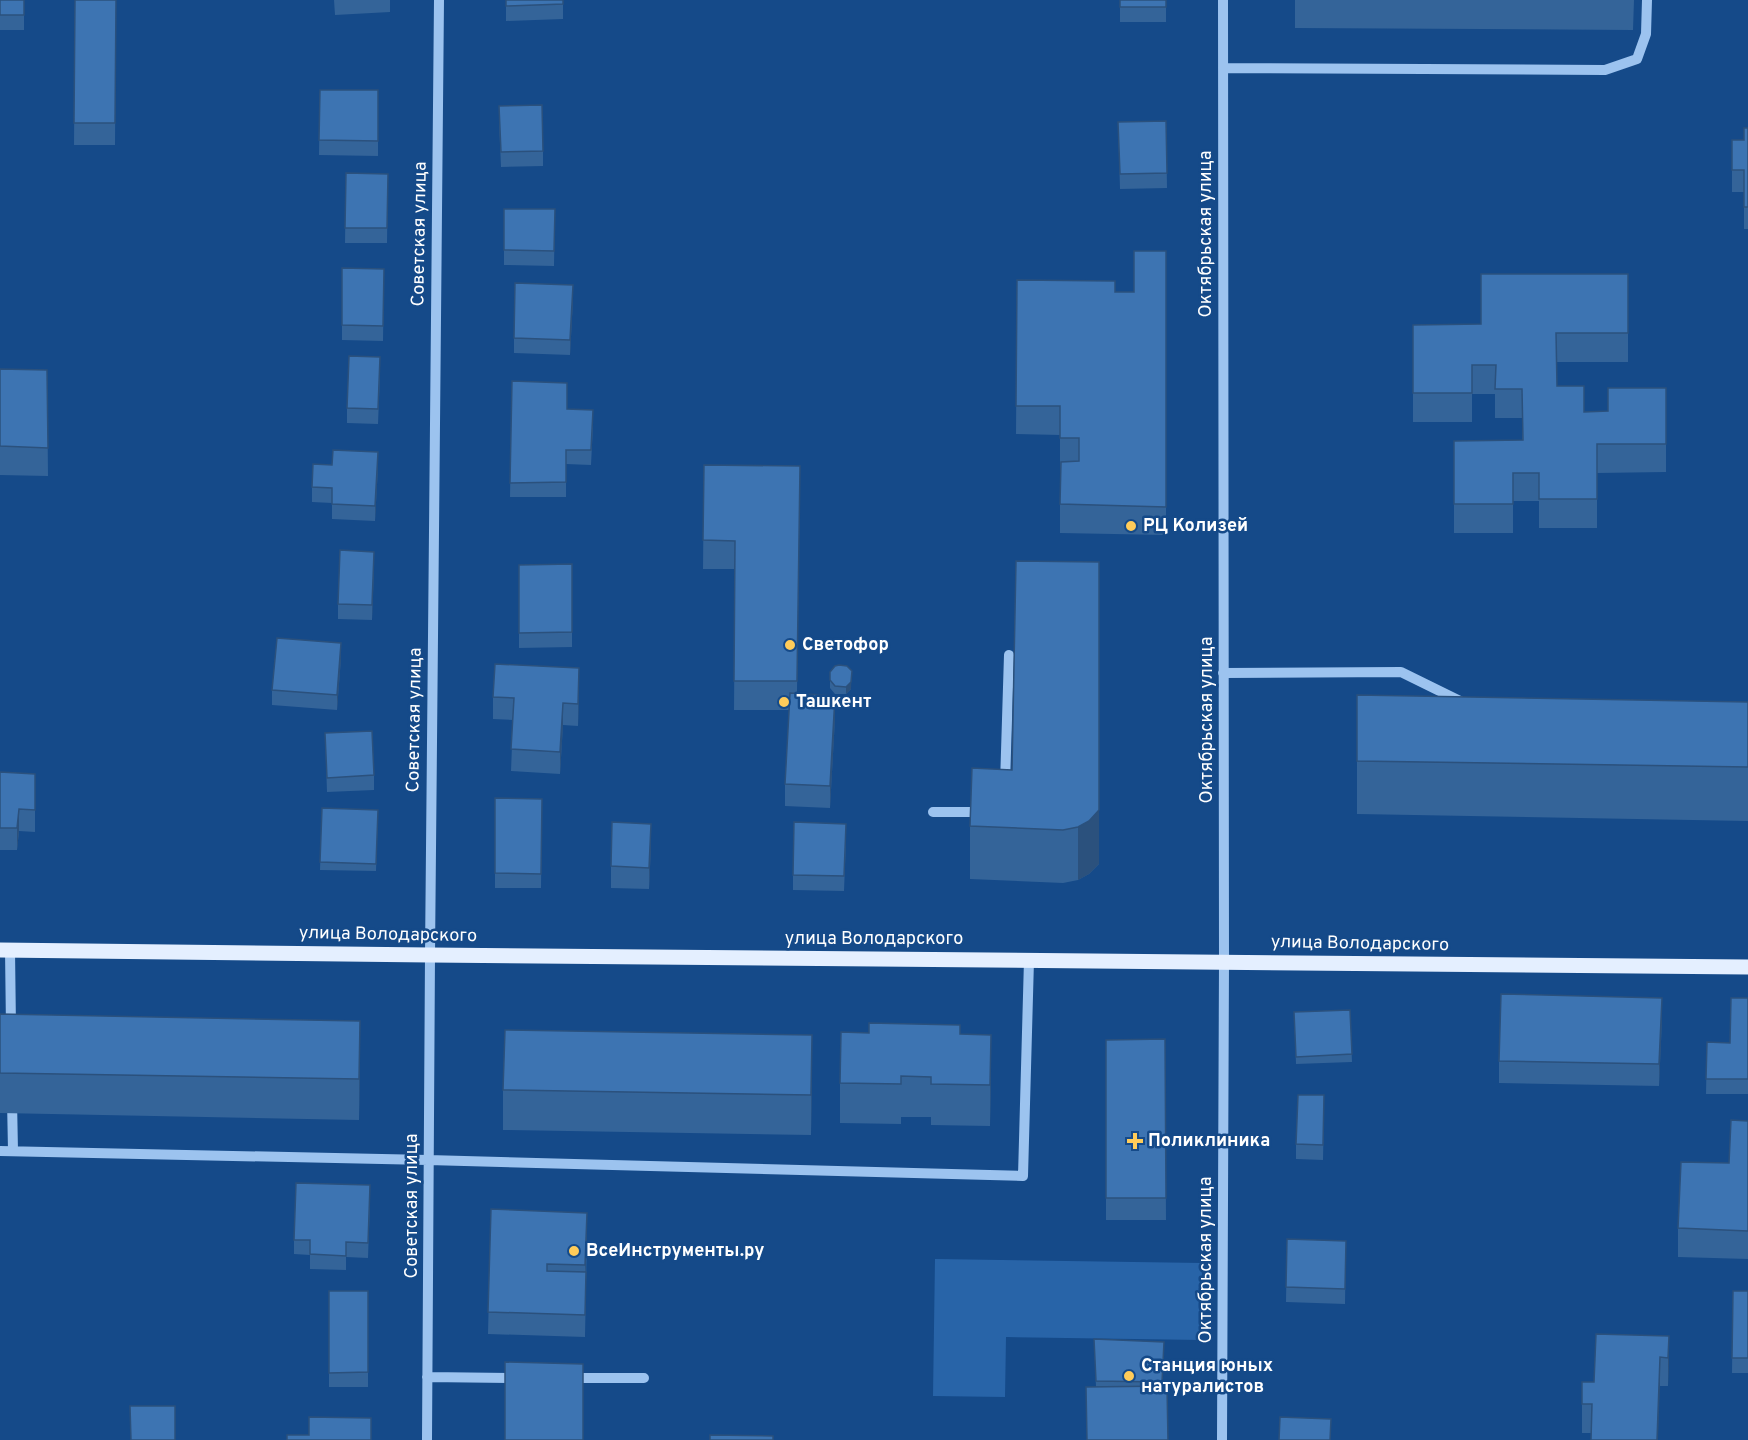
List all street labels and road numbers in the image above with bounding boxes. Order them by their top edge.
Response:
street label: Октябрьская улица [1195,151,1218,317]
street label: Советская улица [407,161,433,307]
street label: Октябрьская улица [1196,637,1219,803]
street label: Советская улица [402,647,428,793]
street label: улица Володарского [299,922,477,948]
street label: улица Володарского [785,928,963,951]
street label: улица Володарского [1271,931,1449,957]
street label: Советская улица [401,1134,424,1279]
street label: Октябрьская улица [1195,1177,1218,1343]

